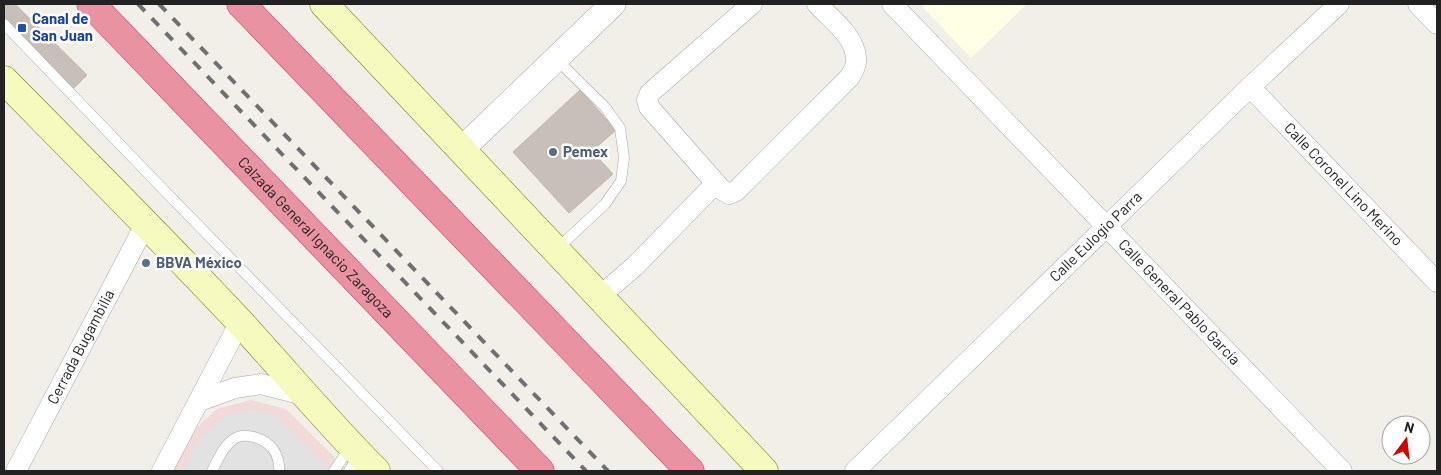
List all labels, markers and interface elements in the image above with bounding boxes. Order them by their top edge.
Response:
place label: Canal de San Juan [32,9,93,44]
marker: Canal de San Juan [16,22,28,34]
street label: Calle Coronel Lino Merino [1281,118,1407,249]
place label: Pemex [563,142,608,160]
marker: Pemex [547,146,559,158]
street label: Calzada General Ignacio Zaragoza [235,153,398,321]
street label: Calle Eulogio Parra [1045,187,1145,285]
street label: Calle General Pablo García [1115,235,1245,368]
place label: BBVA México [156,253,242,271]
marker: BBVA México [140,257,152,269]
street label: Cerrada Bugambilia [43,286,118,407]
north arrow [1381,415,1431,465]
text: N [1403,418,1416,436]

